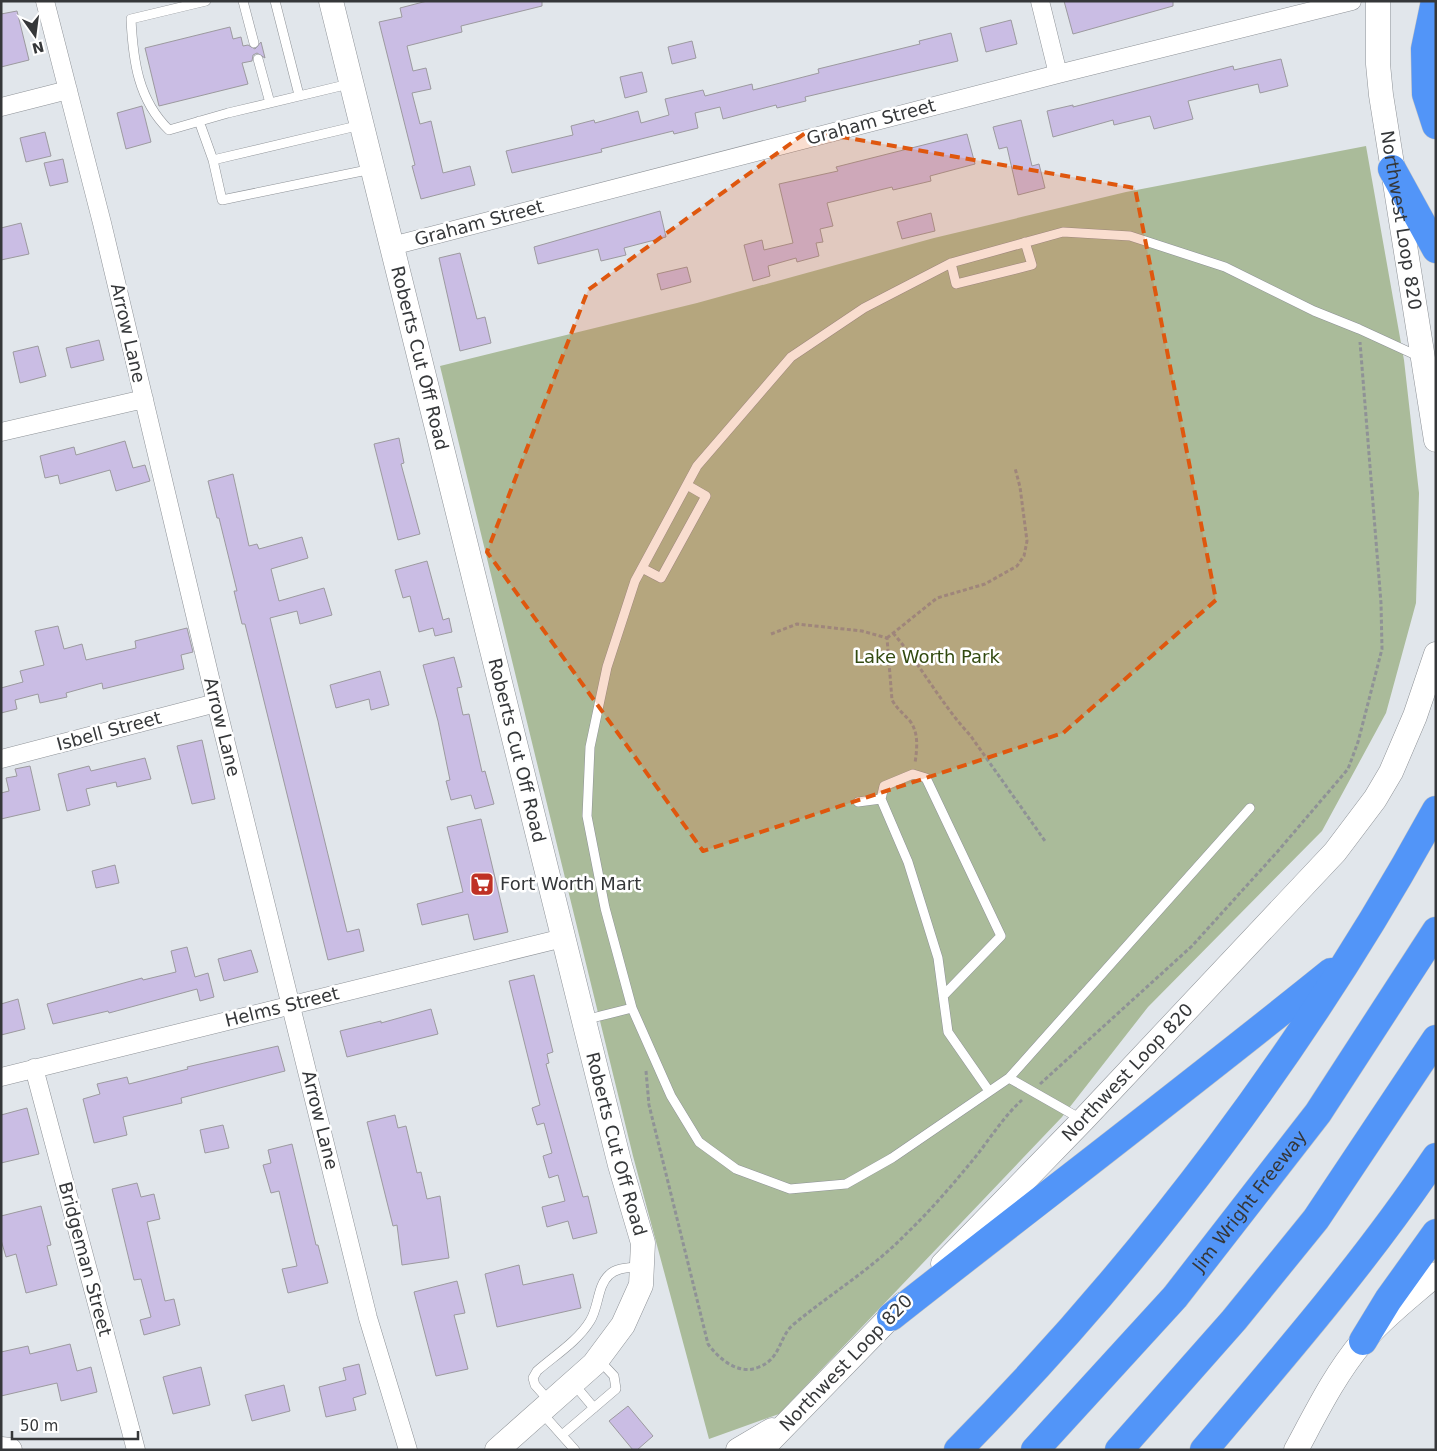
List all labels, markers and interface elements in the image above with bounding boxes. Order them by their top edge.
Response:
north arrow [10,10,60,60]
text: N [31,38,46,57]
street label: Graham Street [804,94,938,149]
street label: Northwest Loop 820 [1377,129,1426,312]
street label: Graham Street [412,195,546,250]
street label: Roberts Cut Off Road [387,264,453,452]
street label: Arrow Lane [107,281,150,385]
park label: Lake Worth Park [854,646,1001,667]
street label: Roberts Cut Off Road [484,656,550,844]
street label: Arrow Lane [200,675,245,779]
street label: Isbell Street [54,706,164,755]
supermarket icon: Fort Worth Mart [469,871,495,897]
place label: Fort Worth Mart [500,873,641,894]
street label: Helms Street [223,982,341,1031]
street label: Northwest Loop 820 [1057,999,1197,1145]
street label: Roberts Cut Off Road [582,1050,651,1238]
street label: Arrow Lane [298,1068,343,1172]
street label: Jim Wright Freeway [1187,1126,1311,1276]
street label: Bridgeman Street [55,1179,116,1338]
street label: Northwest Loop 820 [775,1290,916,1435]
scale bar [12,1408,139,1440]
text: 50 m [20,1417,58,1435]

